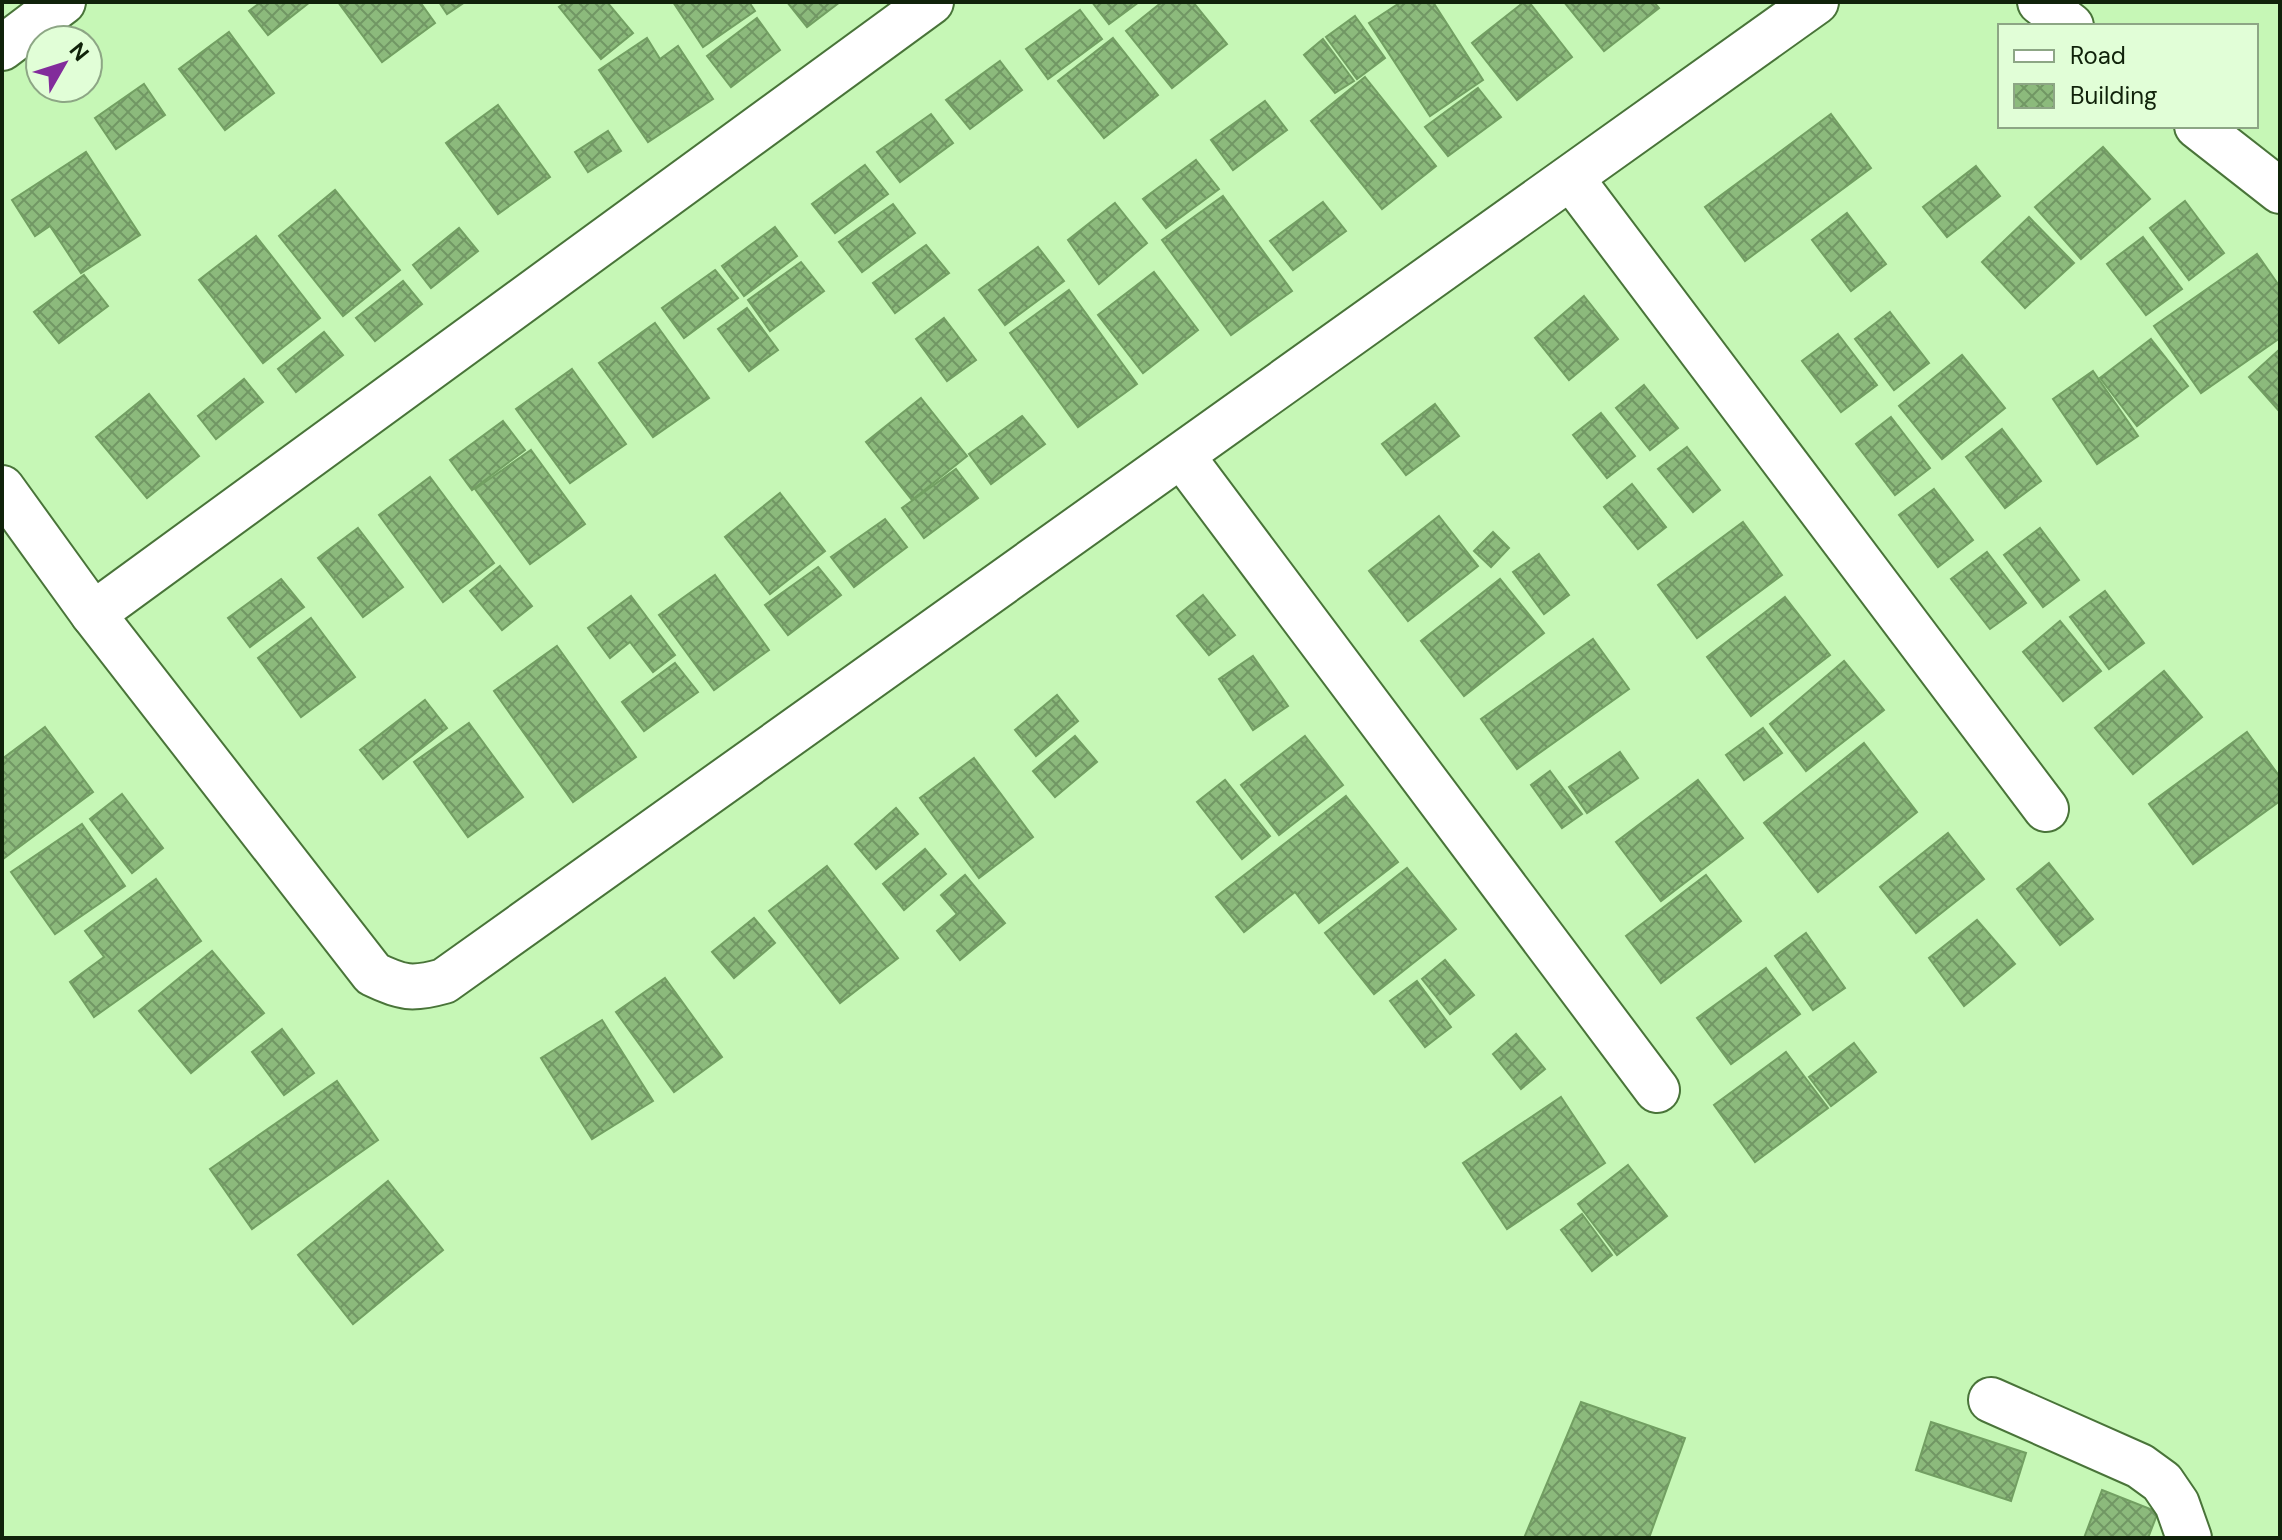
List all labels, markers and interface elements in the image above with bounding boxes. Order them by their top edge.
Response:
north arrow [24,24,104,104]
legend [1998,24,2258,128]
text: N [63,36,95,67]
text: Road [2070,40,2126,71]
text: Building [2070,80,2157,111]

